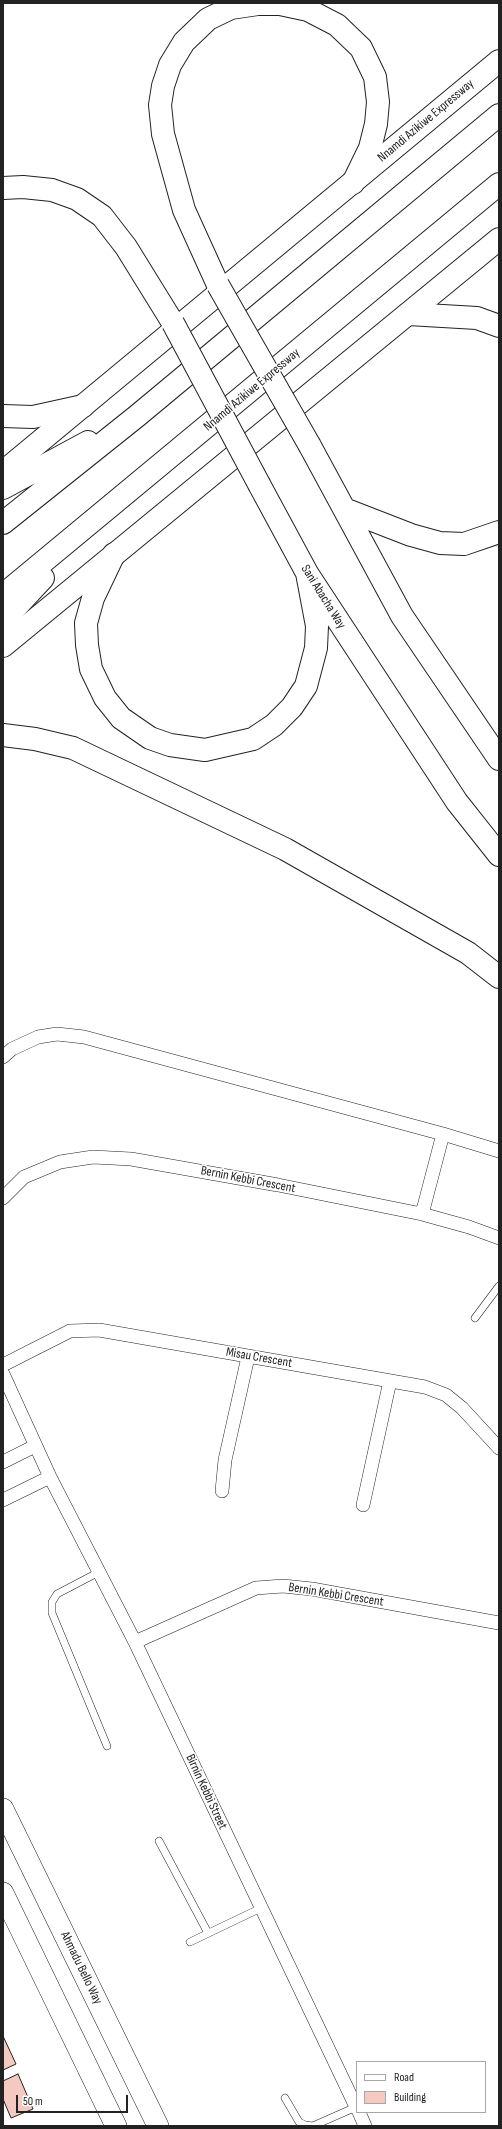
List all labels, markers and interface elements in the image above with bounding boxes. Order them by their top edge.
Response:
street label: Nnamdi Azikiwe Expressway [375,76,477,166]
street label: Nnamdi Azikiwe Expressway [201,345,303,435]
street label: Sani Abacha Way [297,562,349,632]
street label: Bernin Kebbi Crescent [199,1163,297,1197]
street label: Misau Crescent [225,1345,293,1371]
street label: Bernin Kebbi Crescent [287,1580,385,1610]
street label: Birnin Kebbi Street [182,1752,230,1832]
street label: Ahmadu Bello Way [57,1929,105,2007]
legend [356,2061,486,2113]
text: Road [394,2070,414,2085]
scale bar [18,2087,130,2113]
text: Building [394,2090,426,2105]
text: 50 m [23,2094,43,2109]

